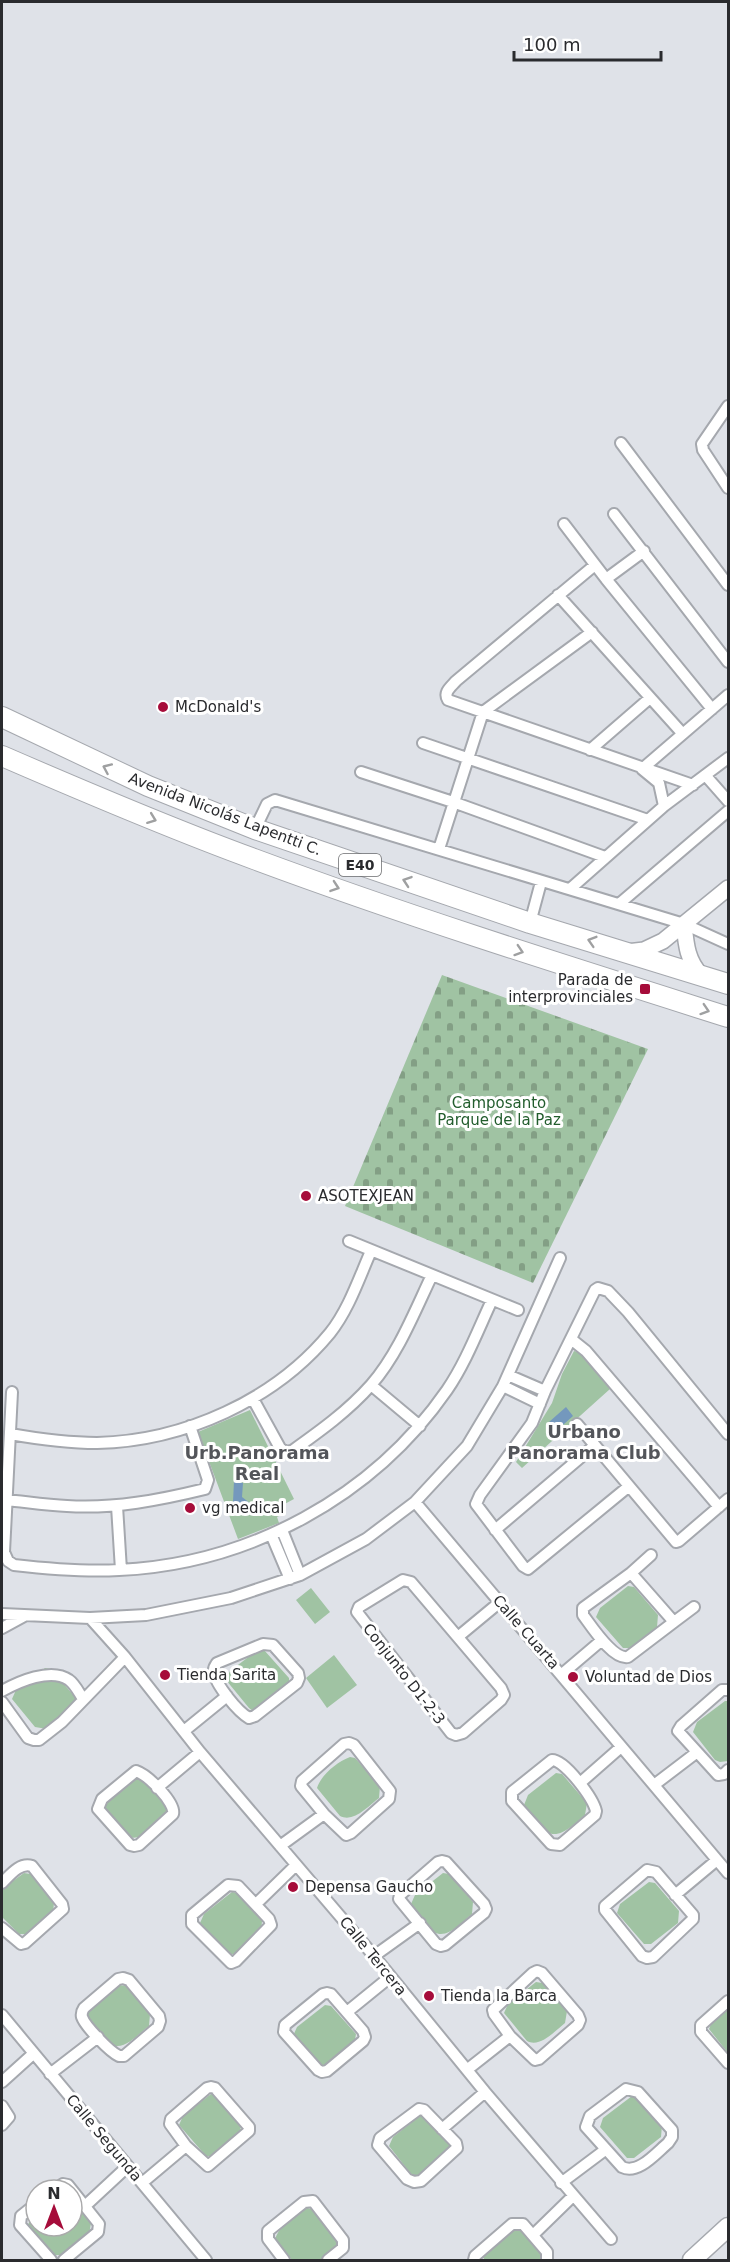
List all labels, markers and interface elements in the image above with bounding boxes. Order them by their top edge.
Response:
scale bar [514,24,661,62]
text: 100 m [523,34,581,55]
place label: McDonald's [175,698,261,716]
marker: McDonald's [156,700,170,714]
one-way arrow [102,763,113,775]
street label: Avenida Nicolás Lapentti C. [126,769,324,859]
one-way arrow [146,812,157,825]
road number: E40 [339,854,381,876]
one-way arrow [402,876,413,888]
one-way arrow [329,880,340,892]
one-way arrow [588,936,598,949]
one-way arrow [513,943,524,956]
place label: Parada de interprovinciales [508,971,633,1006]
marker: Parada de interprovinciales [638,982,652,996]
one-way arrow [699,1002,710,1015]
park label: Camposanto Parque de la Paz [437,1094,561,1129]
place label: ASOTEXJEAN [318,1187,414,1205]
marker: ASOTEXJEAN [299,1189,313,1203]
district label: Urbano Panorama Club [507,1421,661,1463]
district label: Urb.Panorama Real [184,1442,330,1484]
place label: vg medical [202,1499,284,1517]
marker: vg medical [183,1501,197,1515]
street label: Calle Cuarta [489,1591,563,1673]
street label: Conjunto D1-2-3 [359,1620,449,1728]
place label: Tienda Sarita [176,1666,276,1684]
marker: Tienda Sarita [158,1668,172,1682]
place label: Voluntad de Dios [585,1668,712,1686]
marker: Voluntad de Dios [566,1670,580,1684]
place label: Depensa Gaucho [305,1878,433,1896]
marker: Depensa Gaucho [286,1880,300,1894]
street label: Calle Tercera [336,1913,410,1999]
place label: Tienda la Barca [440,1987,557,2005]
marker: Tienda la Barca [422,1989,436,2003]
street label: Calle Segunda [62,2091,146,2185]
north arrow [24,2178,84,2238]
text: N [47,2184,61,2203]

